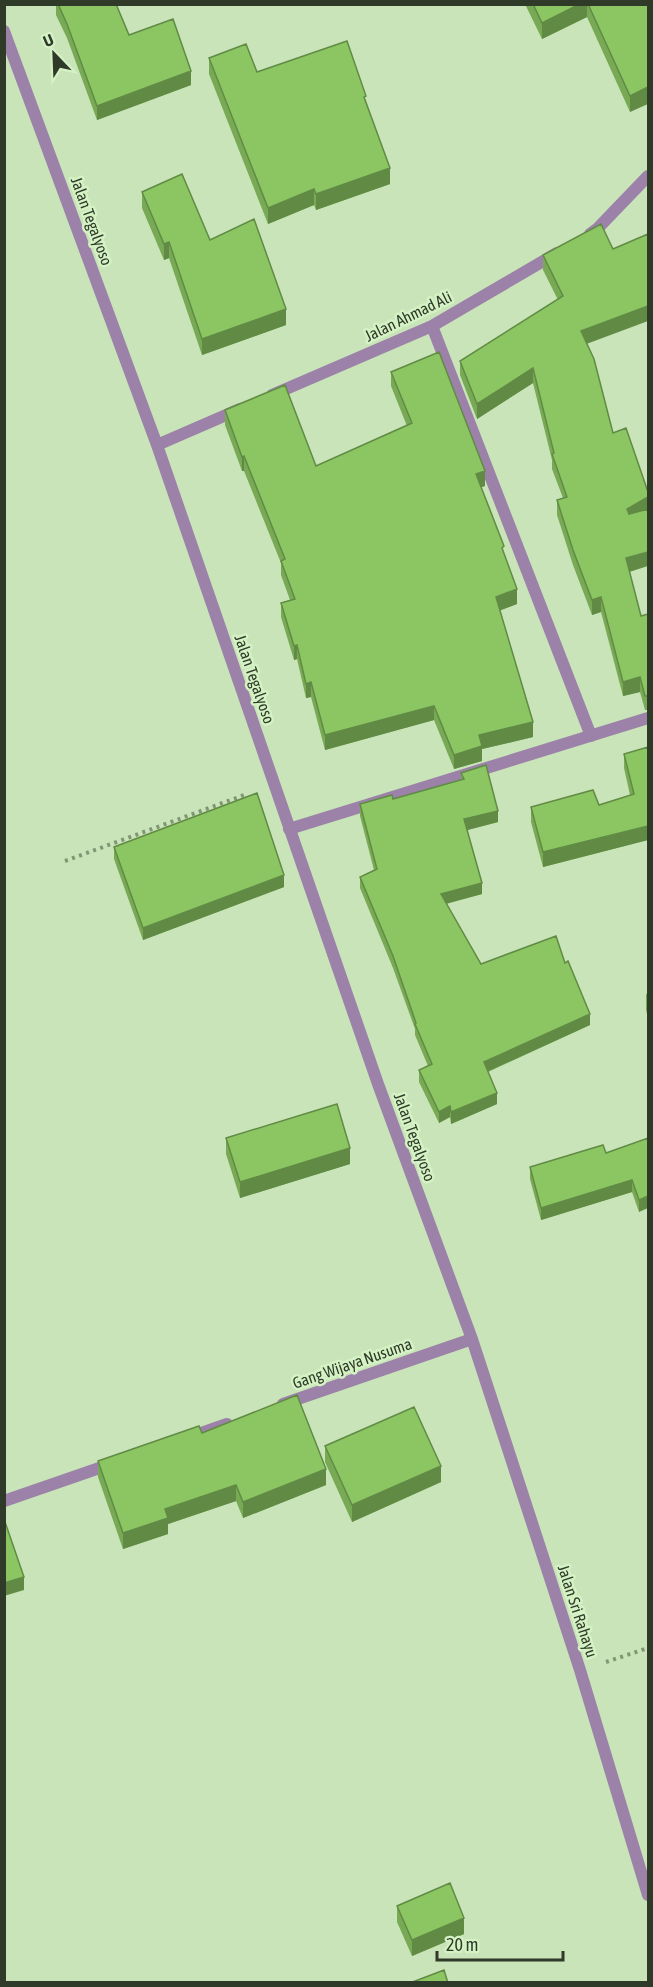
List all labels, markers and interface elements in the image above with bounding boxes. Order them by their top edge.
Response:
north arrow [24,24,84,84]
text: U [40,30,56,50]
street label: Jalan Tegalyoso [67,174,116,268]
street label: Jalan Ahmad Ali [362,287,454,345]
street label: Jalan Tegalyoso [230,632,279,726]
street label: Jalan Tegalyoso [390,1090,439,1184]
street label: Gang Wijaya Nusuma [290,1334,414,1393]
street label: Jalan Sri Rahayu [554,1562,601,1660]
scale bar [437,1924,563,1962]
text: 20 m [446,1934,478,1955]

